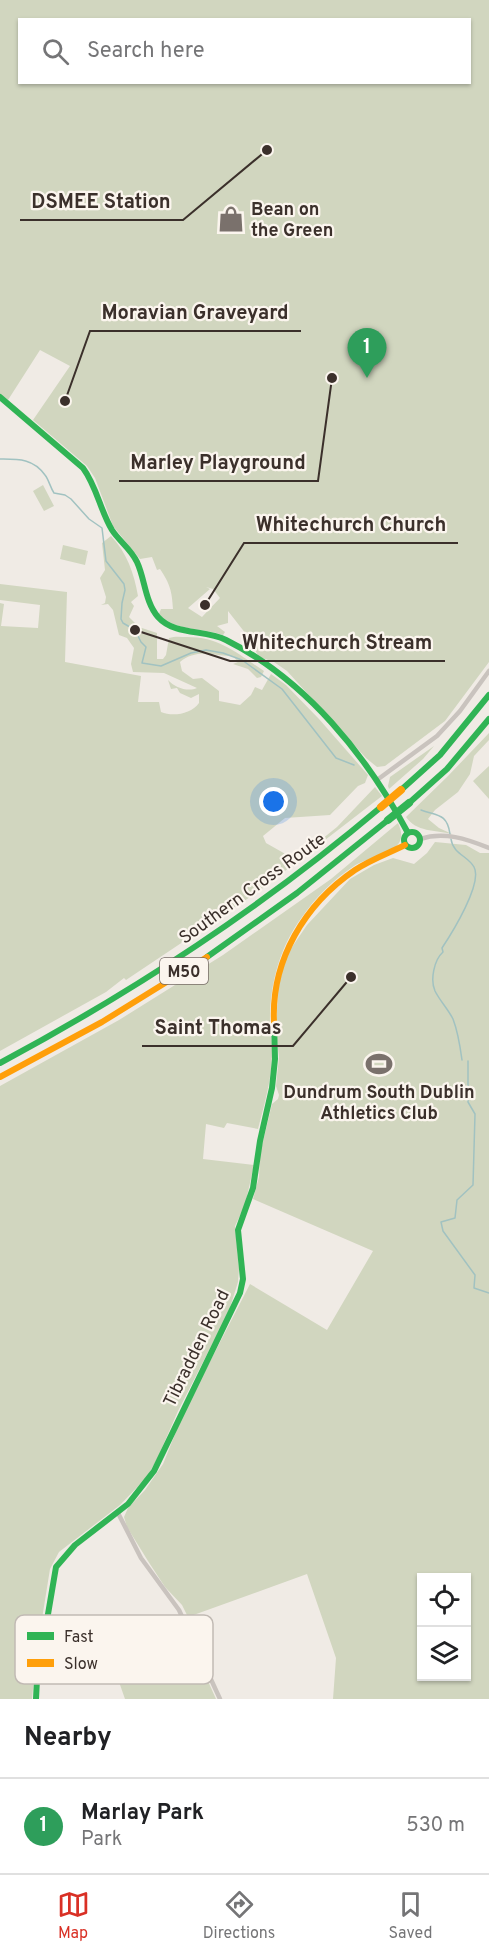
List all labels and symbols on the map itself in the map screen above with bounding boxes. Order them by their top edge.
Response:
callout: DSMEE Station [20,182,183,220]
text: DSMEE Station [31,190,171,216]
place label: Bean on the Green [251,199,333,243]
shop icon: Bean on the Green [216,204,246,234]
callout: Moravian Graveyard [90,293,301,331]
text: Moravian Graveyard [101,301,289,327]
pin: 1 [348,328,386,378]
callout: Marley Playground [119,443,318,481]
text: Marley Playground [130,451,306,477]
callout: Whitechurch Church [244,505,458,543]
text: Whitechurch Church [256,513,446,539]
callout: Whitechurch Stream [230,623,445,661]
text: Whitechurch Stream [242,631,432,657]
your location [259,787,288,816]
street label: Southern Cross Route [175,828,331,950]
road number: M50 [160,958,208,984]
callout: Saint Thomas [142,1008,293,1046]
text: Saint Thomas [154,1016,282,1042]
sports icon: Dundrum South Dublin Athletics Club [364,1049,394,1079]
place label: Dundrum South Dublin Athletics Club [283,1082,475,1126]
street label: Tibradden Road [159,1286,236,1411]
legend [15,1615,213,1684]
text: Fast [64,1628,94,1648]
text: Slow [64,1655,98,1675]

